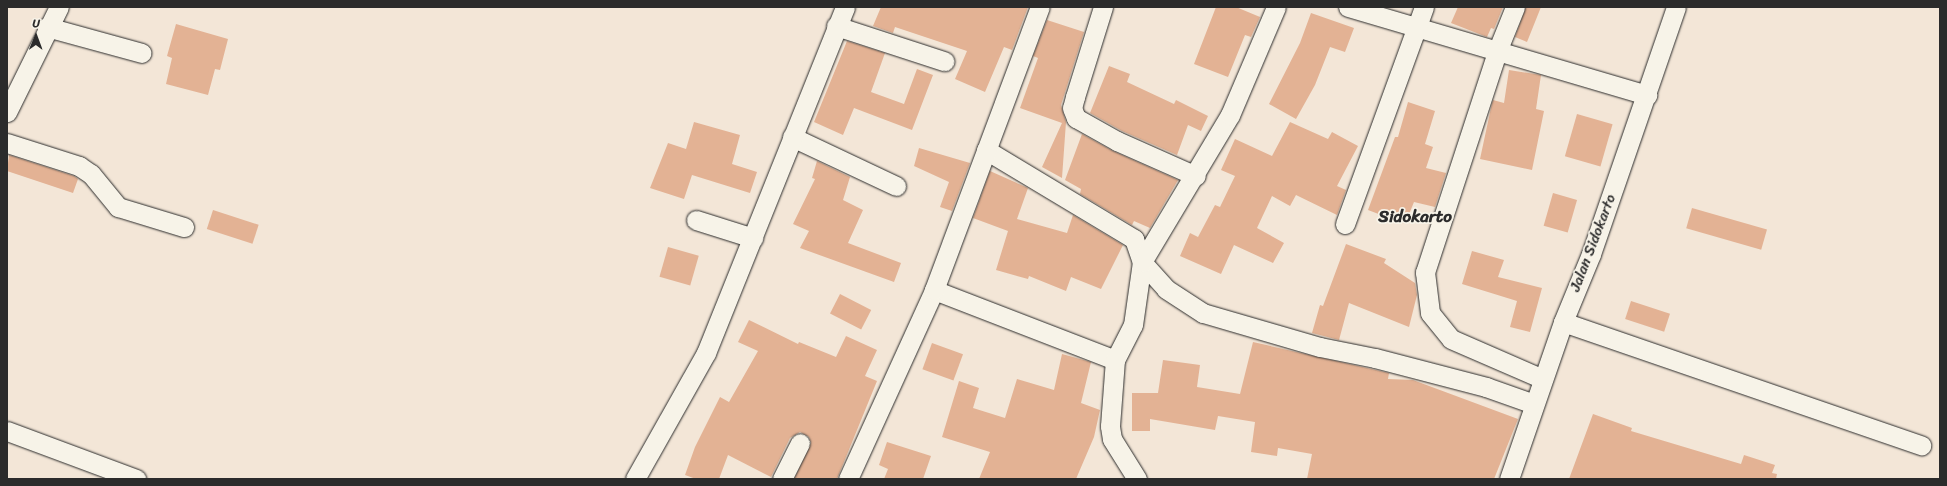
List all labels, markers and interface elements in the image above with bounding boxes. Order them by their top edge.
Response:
text: U [32,14,40,33]
north arrow [16,16,56,56]
street label: Jalan Sidokarto [1566,192,1620,294]
district label: Sidokarto [1378,207,1452,227]

